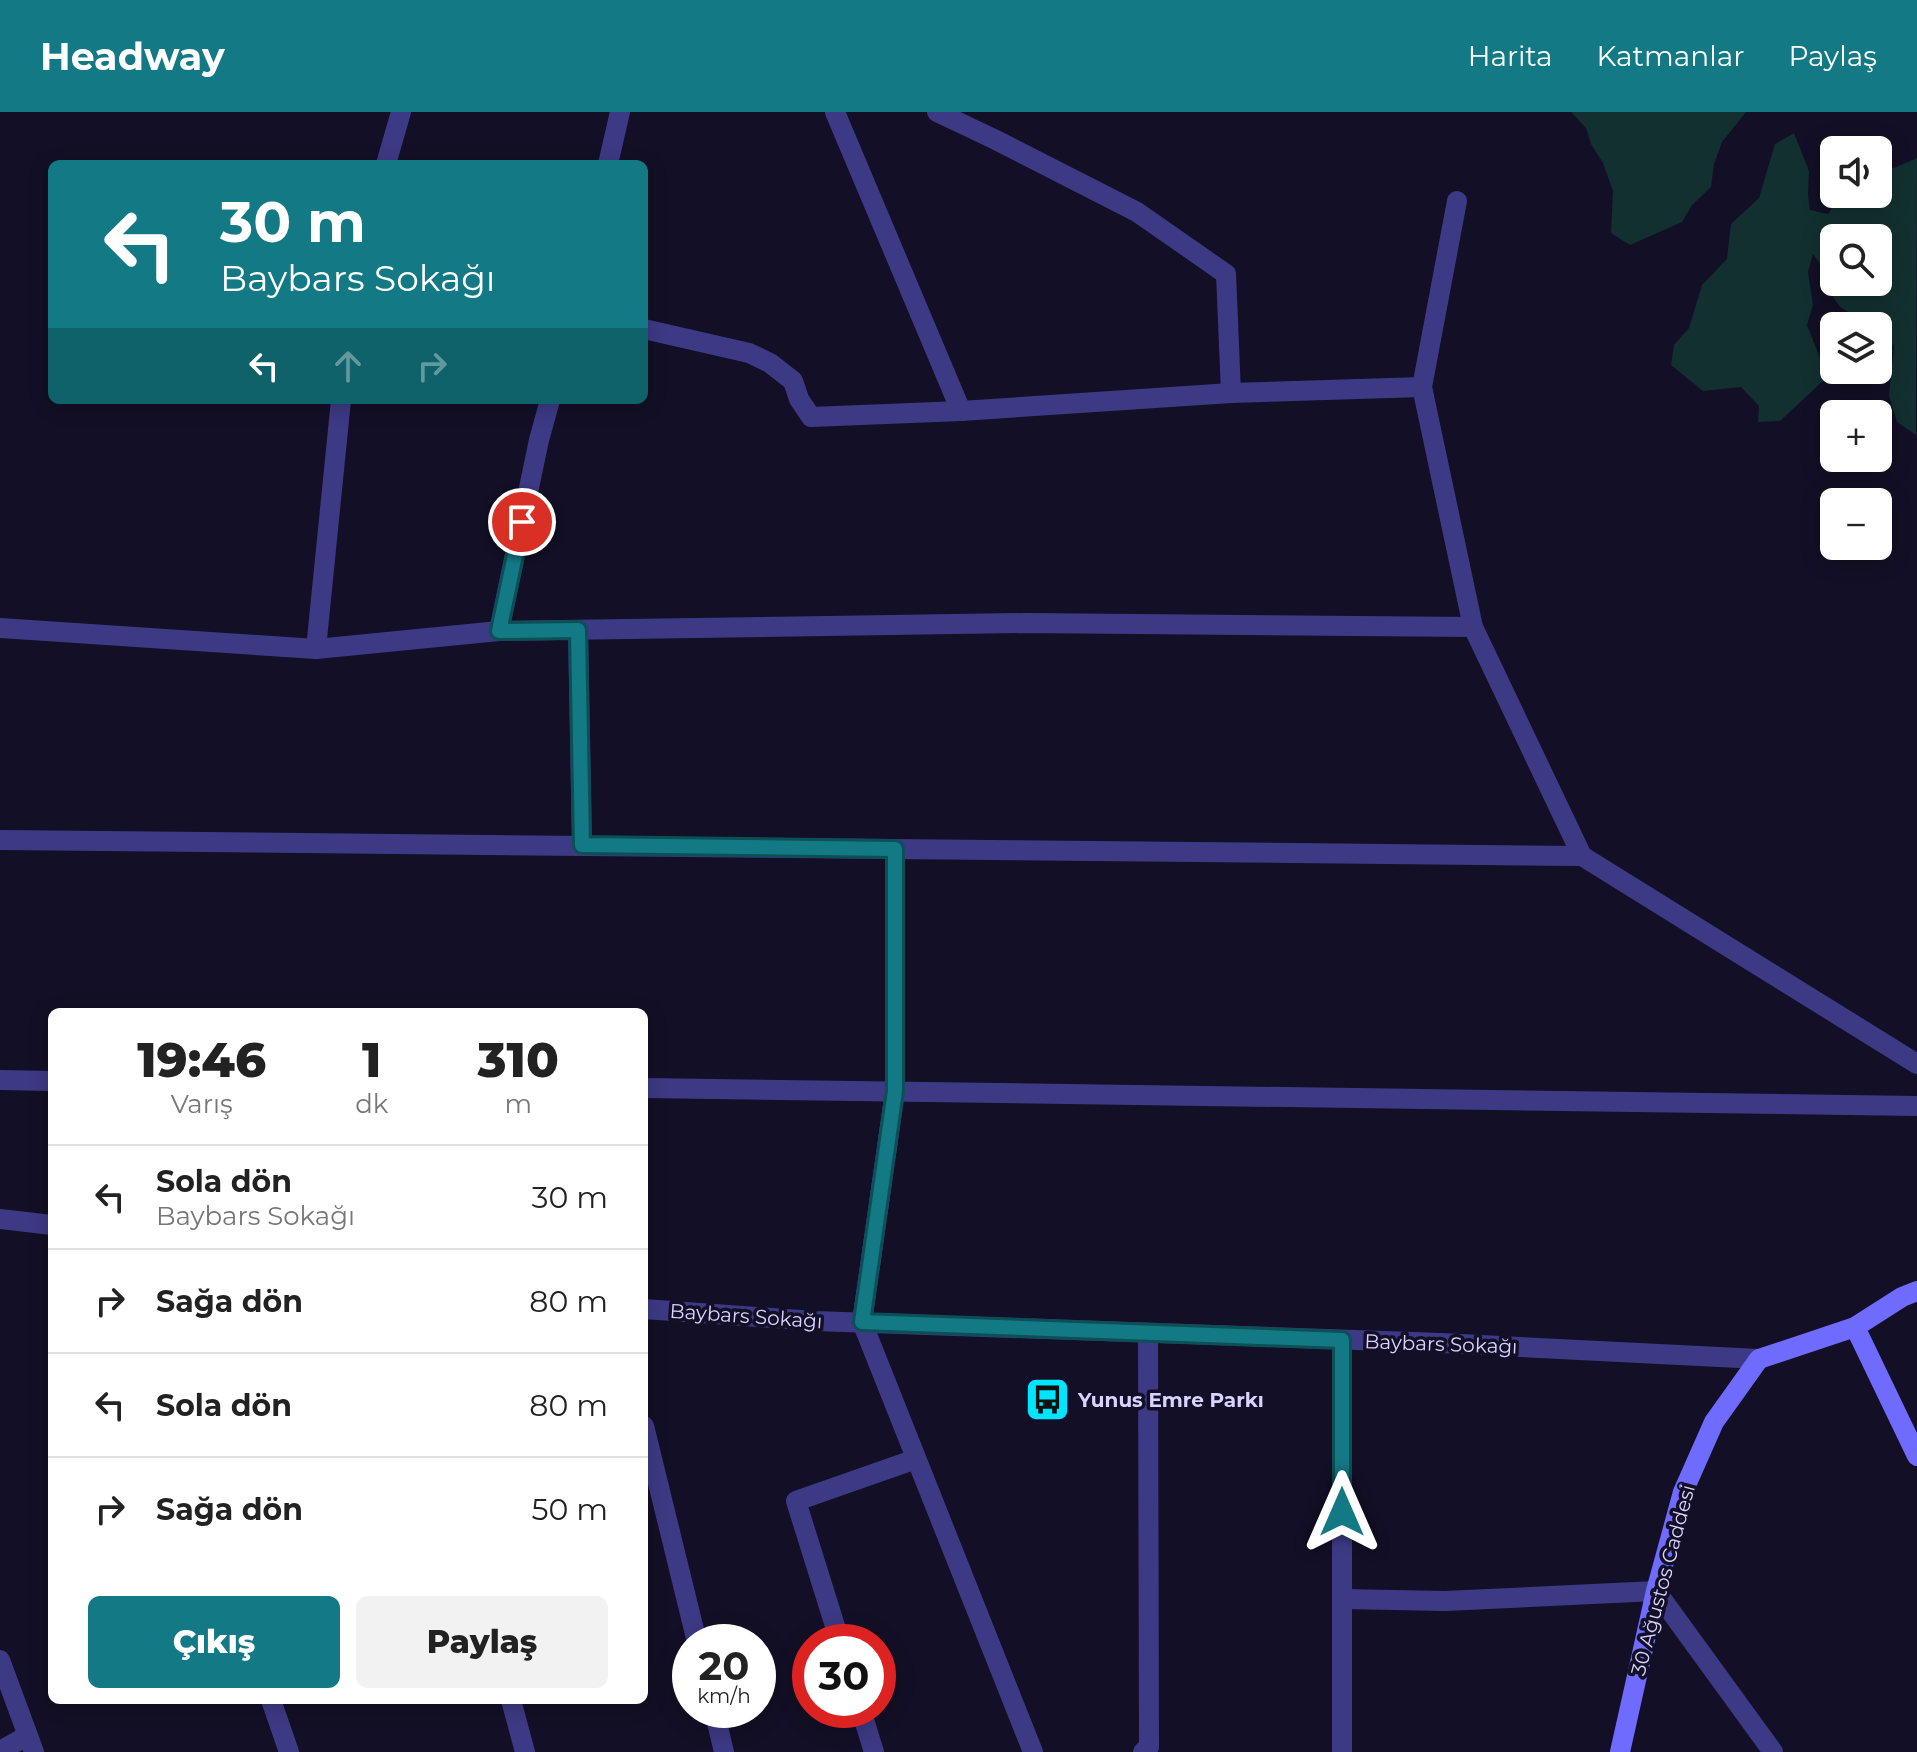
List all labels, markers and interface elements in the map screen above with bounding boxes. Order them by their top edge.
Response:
text: Headway [40,33,225,80]
text: Harita [1468,39,1553,73]
text: Katmanlar [1597,39,1744,73]
text: Paylaş [1788,39,1877,73]
map controls [1820,136,1892,560]
button: sound [1820,136,1892,208]
text: 30 m [220,188,366,256]
icon: left [88,192,192,296]
button: search [1820,224,1892,296]
text: Baybars Sokağı [220,256,496,300]
button: layers [1820,312,1892,384]
icon: left [242,344,286,388]
icon: ahead [326,344,370,388]
icon: right [410,344,454,388]
button: + [1820,400,1892,472]
pin [488,488,556,556]
button: − [1820,488,1892,560]
icon: arrive [500,500,544,544]
text: 19:46 [137,1031,266,1089]
text: 1 [362,1031,382,1089]
text: 310 [478,1031,559,1089]
text: Varış [171,1088,233,1120]
text: dk [355,1088,388,1120]
text: m [504,1088,532,1120]
text: Sola dön [156,1163,292,1200]
icon: left [88,1175,132,1219]
text: 30 m [532,1179,608,1216]
text: Baybars Sokağı [156,1200,355,1232]
icon: right [88,1279,132,1323]
text: Sağa dön [156,1283,303,1320]
text: 80 m [529,1283,608,1320]
street label: Baybars Sokağı [669,1299,823,1333]
street label: Baybars Sokağı [1364,1329,1518,1359]
bus stop icon: Yunus Emre Parkı [1023,1376,1071,1424]
icon: left [88,1383,132,1427]
text: Sola dön [156,1387,292,1424]
text: 80 m [529,1387,608,1424]
place label: Yunus Emre Parkı [1077,1388,1264,1412]
position arrow [1300,1470,1384,1554]
street label: 30 Ağustos Caddesi [1626,1482,1700,1678]
icon: right [88,1487,132,1531]
text: Sağa dön [156,1491,303,1528]
text: 50 m [531,1491,608,1528]
button: Çıkış [88,1596,340,1688]
button: Paylaş [356,1596,608,1688]
speed limit sign: 30 [792,1624,896,1728]
text: 20 [699,1641,749,1690]
text: km/h [697,1684,751,1708]

